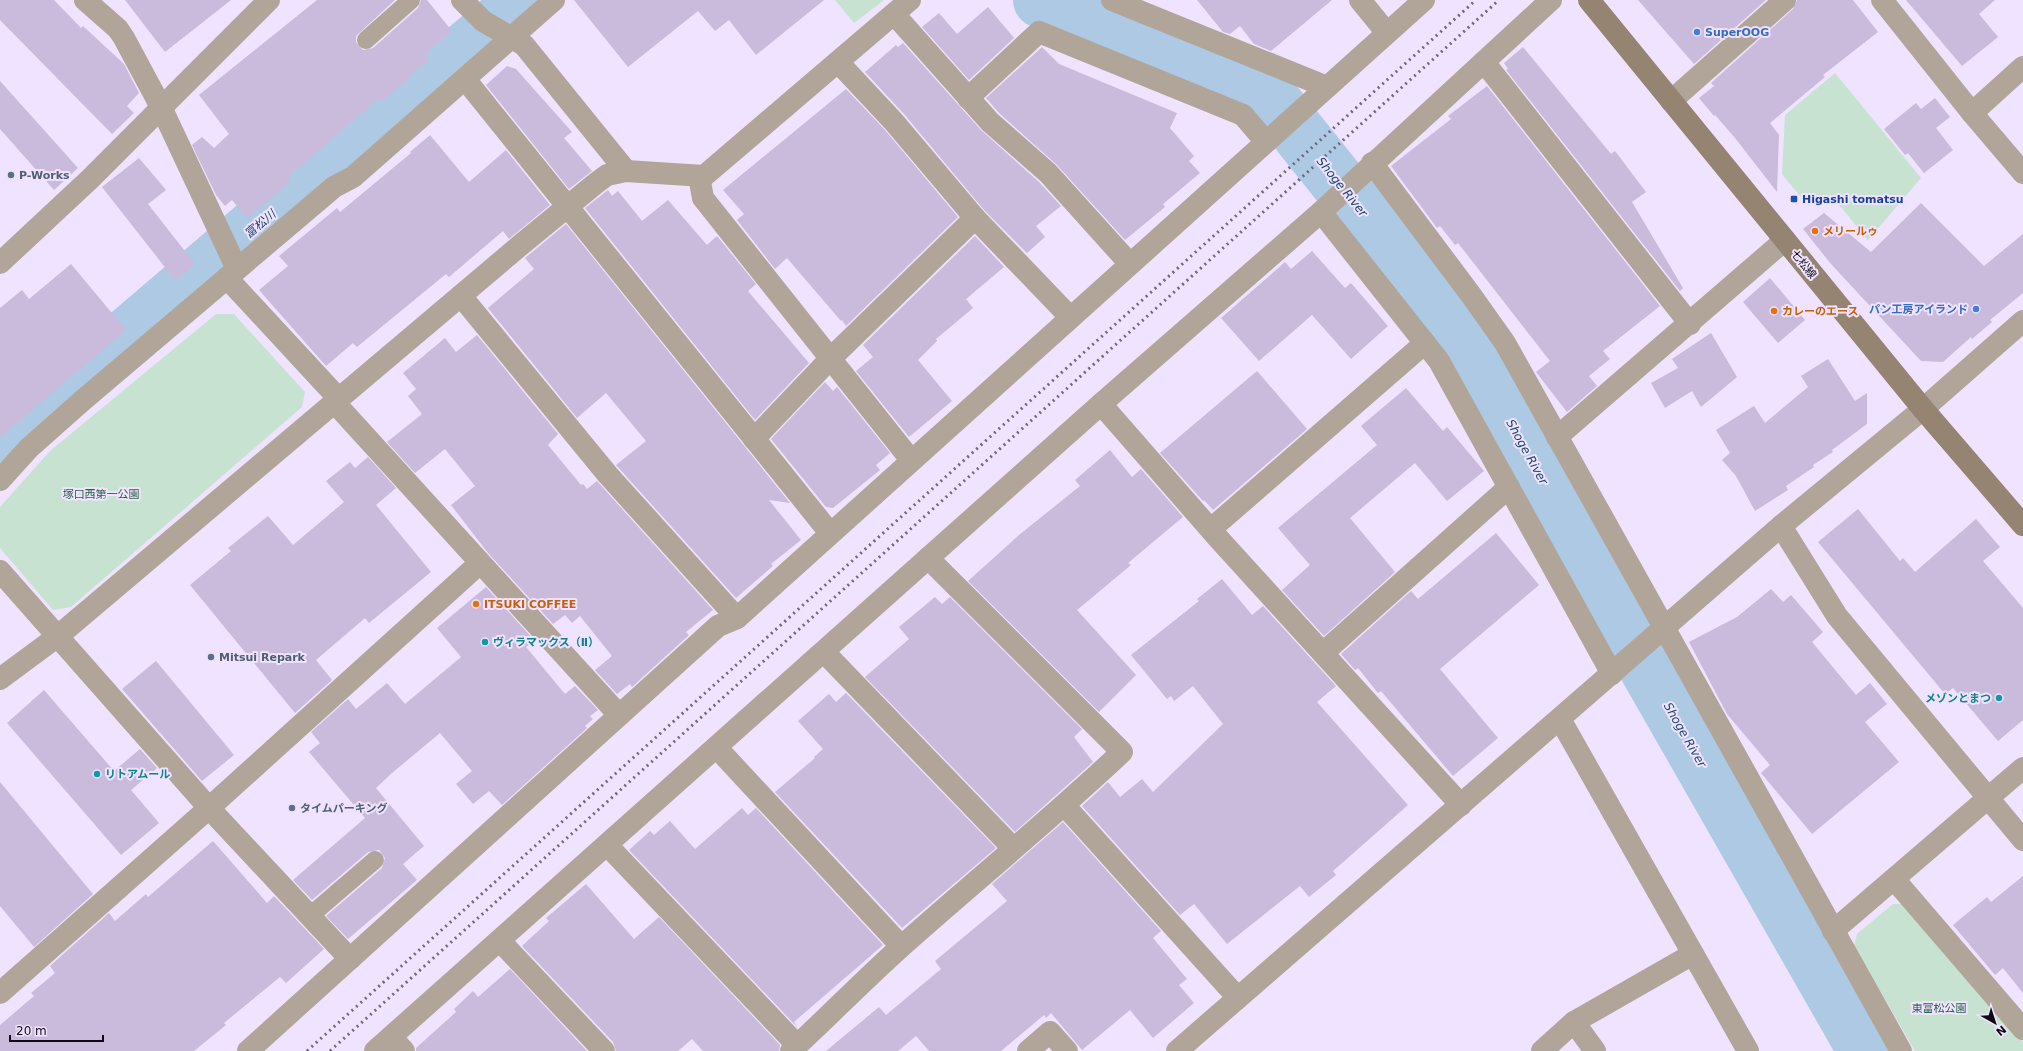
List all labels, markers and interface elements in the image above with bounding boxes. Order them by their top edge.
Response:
place label: SuperOOG [1705,26,1769,39]
marker: SuperOOG [1692,27,1702,37]
water label: Shoge River [1314,154,1371,220]
place label: P-Works [19,169,70,182]
marker: P-Works [6,170,16,180]
place label: Higashi tomatsu [1802,193,1904,206]
marker: Higashi tomatsu [1789,194,1799,204]
water label: 富松川 [242,206,280,241]
place label: メリールゥ [1823,225,1878,238]
marker: メリールゥ [1810,226,1820,236]
street label: 七松線 [1788,247,1819,281]
place label: パン工房アイランド [1869,303,1968,316]
marker: パン工房アイランド [1971,304,1981,314]
place label: カレーのエース [1782,305,1858,318]
marker: カレーのエース [1769,306,1779,316]
water label: Shoge River [1503,417,1551,488]
park label: 塚口西第一公園 [63,488,140,501]
place label: ITSUKI COFFEE [484,598,576,611]
marker: ITSUKI COFFEE [471,599,481,609]
place label: ヴィラマックス（Ⅱ） [493,636,599,649]
marker: ヴィラマックス（Ⅱ） [480,637,490,647]
place label: Mitsui Repark [219,651,306,664]
marker: Mitsui Repark [206,652,216,662]
place label: メゾンとまつ [1925,692,1991,705]
marker: メゾンとまつ [1994,693,2004,703]
water label: Shoge River [1661,700,1710,771]
place label: リトアムール [105,768,170,781]
marker: リトアムール [92,769,102,779]
place label: タイムパーキング [300,802,387,815]
marker: タイムパーキング [287,803,297,813]
park label: 東富松公園 [1912,1002,1967,1015]
north arrow [1975,1003,2015,1043]
scale bar [10,1017,103,1043]
text: N [1993,1022,2009,1038]
text: 20 m [16,1024,47,1038]

